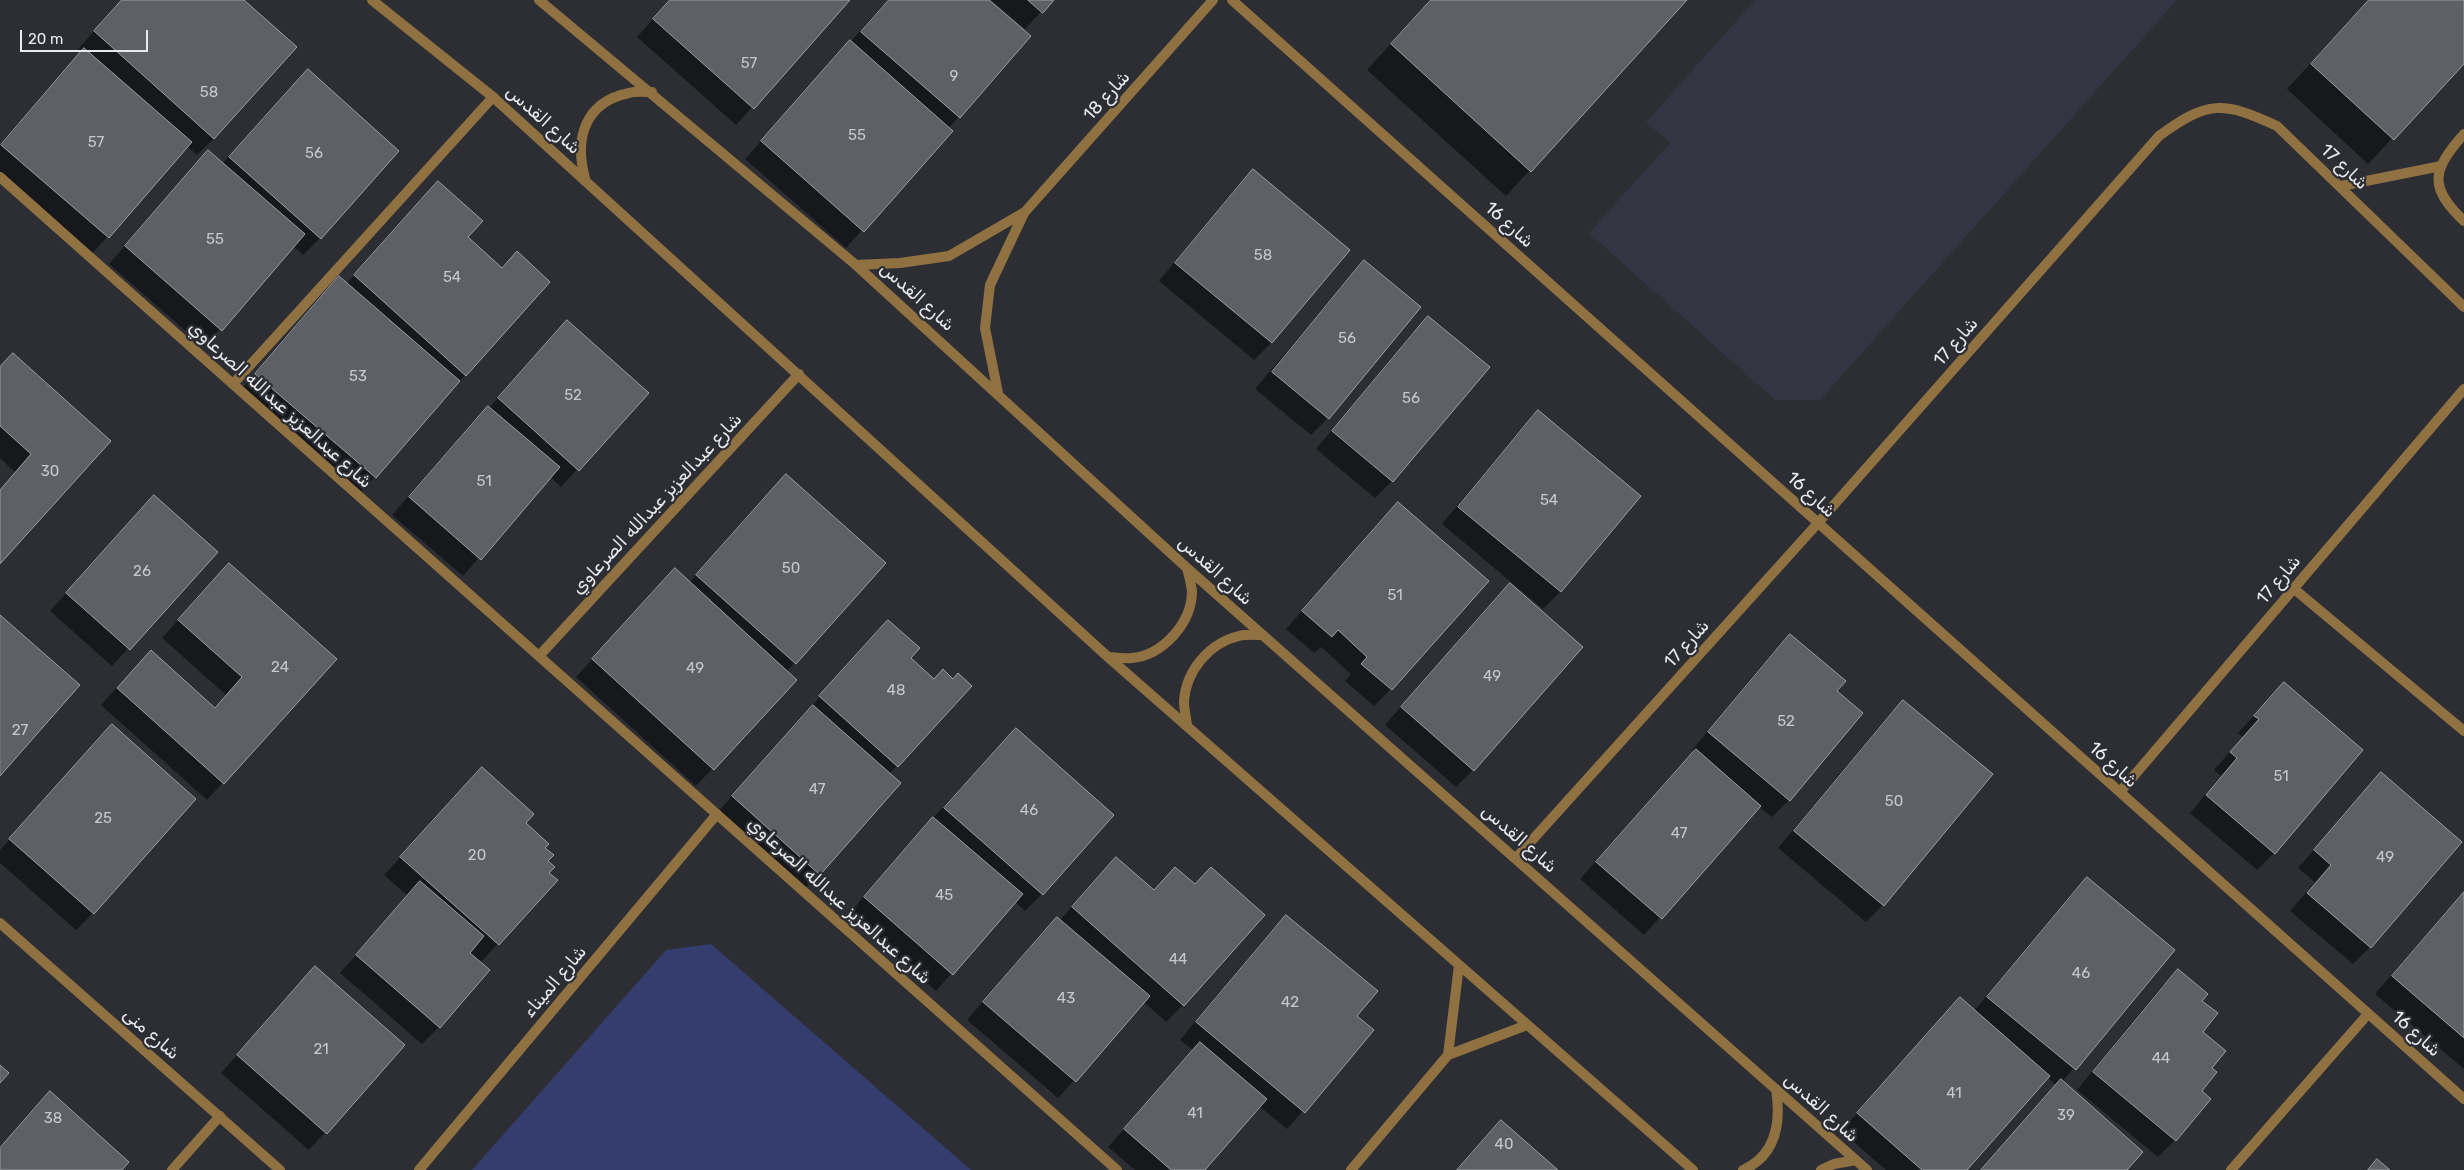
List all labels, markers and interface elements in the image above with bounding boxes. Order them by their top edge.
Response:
scale bar [22,20,150,52]
text: 20 m [28,30,63,48]
house number: 57 [741,55,757,73]
street label: شارع 18 [1079,67,1135,125]
house number: 9 [950,68,958,86]
street label: شارع القدس [501,81,585,159]
house number: 58 [200,84,218,102]
house number: 55 [848,127,866,145]
house number: 57 [88,134,104,152]
street label: شارع 17 [2316,140,2372,194]
house number: 56 [305,145,323,163]
street label: شارع 16 [1480,197,1538,253]
house number: 55 [206,231,224,249]
house number: 58 [1254,247,1272,265]
street label: شارع القدس [875,258,959,336]
house number: 54 [443,269,461,287]
street label: شارع 17 [1929,313,1983,371]
street label: شارع عبدالعزيز عبدالله الصرعاوي [184,317,376,493]
house number: 56 [1338,330,1356,348]
house number: 53 [349,368,367,386]
house number: 52 [564,387,582,405]
house number: 56 [1402,390,1420,408]
street label: شارع عبدالعزيز عبدالله الصرعاوي [567,409,747,599]
house number: 30 [41,463,59,481]
street label: شارع 16 [1782,467,1840,523]
house number: 51 [476,473,492,491]
house number: 54 [1540,492,1558,510]
street label: شارع القدس [1173,532,1257,610]
street label: شارع 17 [2252,551,2306,609]
house number: 50 [782,560,800,578]
house number: 26 [133,563,151,581]
house number: 51 [1387,587,1403,605]
street label: شارع 17 [1660,616,1714,672]
house number: 24 [271,659,289,677]
house number: 49 [686,660,704,678]
house number: 49 [1483,668,1501,686]
house number: 48 [887,682,905,700]
house number: 52 [1777,713,1795,731]
house number: 27 [12,722,28,740]
street label: شارع 16 [2084,737,2142,793]
house number: 51 [2273,768,2289,786]
house number: 47 [809,781,825,799]
house number: 50 [1885,793,1903,811]
street label: شارع القدس [1477,800,1561,878]
house number: 46 [1020,802,1038,820]
house number: 25 [94,810,112,828]
street label: شارع عبدالعزيز عبدالله الصرعاوي [743,813,935,989]
house number: 47 [1671,825,1687,843]
house number: 20 [468,847,486,865]
house number: 49 [2376,849,2394,867]
house number: 45 [935,887,953,905]
street label: شارع الميناء [519,942,591,1022]
house number: 44 [1169,951,1187,969]
house number: 46 [2072,965,2090,983]
house number: 43 [1057,990,1075,1008]
house number: 42 [1281,994,1299,1012]
street label: شارع منى [118,1004,184,1064]
street label: شارع 16 [2387,1006,2445,1062]
house number: 21 [313,1041,329,1059]
house number: 44 [2152,1050,2170,1068]
street label: شارع القدس [1779,1069,1863,1147]
house number: 41 [1946,1085,1962,1103]
house number: 41 [1187,1105,1203,1123]
house number: 39 [2057,1107,2075,1125]
house number: 38 [44,1110,62,1128]
house number: 40 [1495,1136,1513,1154]

